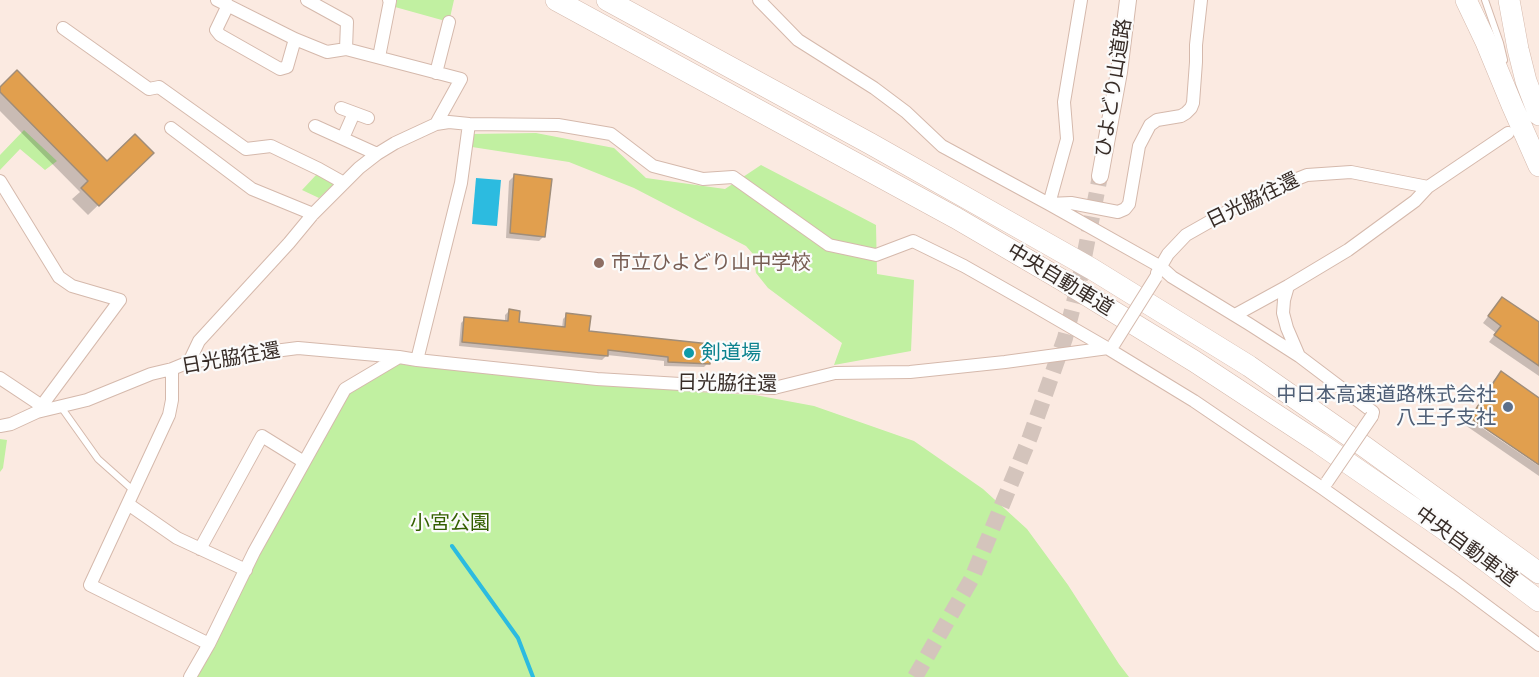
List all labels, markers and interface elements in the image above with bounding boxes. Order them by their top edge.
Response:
street label: ひよどり山道路 [1091,17,1137,159]
street label: 日光脇往還 [1203,168,1303,234]
street label: 中央自動車道 [1002,239,1118,321]
place label: 市立ひよどり山中学校 [611,251,811,275]
marker: 市立ひよどり山中学校 [592,256,606,270]
street label: 日光脇往還 [180,338,282,380]
place label: 剣道場 [701,341,761,365]
marker: 剣道場 [682,346,696,360]
street label: 日光脇往還 [677,371,777,397]
place label: 中日本高速道路株式会社 八王子支社 [1276,383,1496,430]
marker: 中日本高速道路株式会社 八王子支社 [1501,400,1515,414]
street label: 中央自動車道 [1410,502,1522,592]
park label: 小宮公園 [410,511,490,535]

